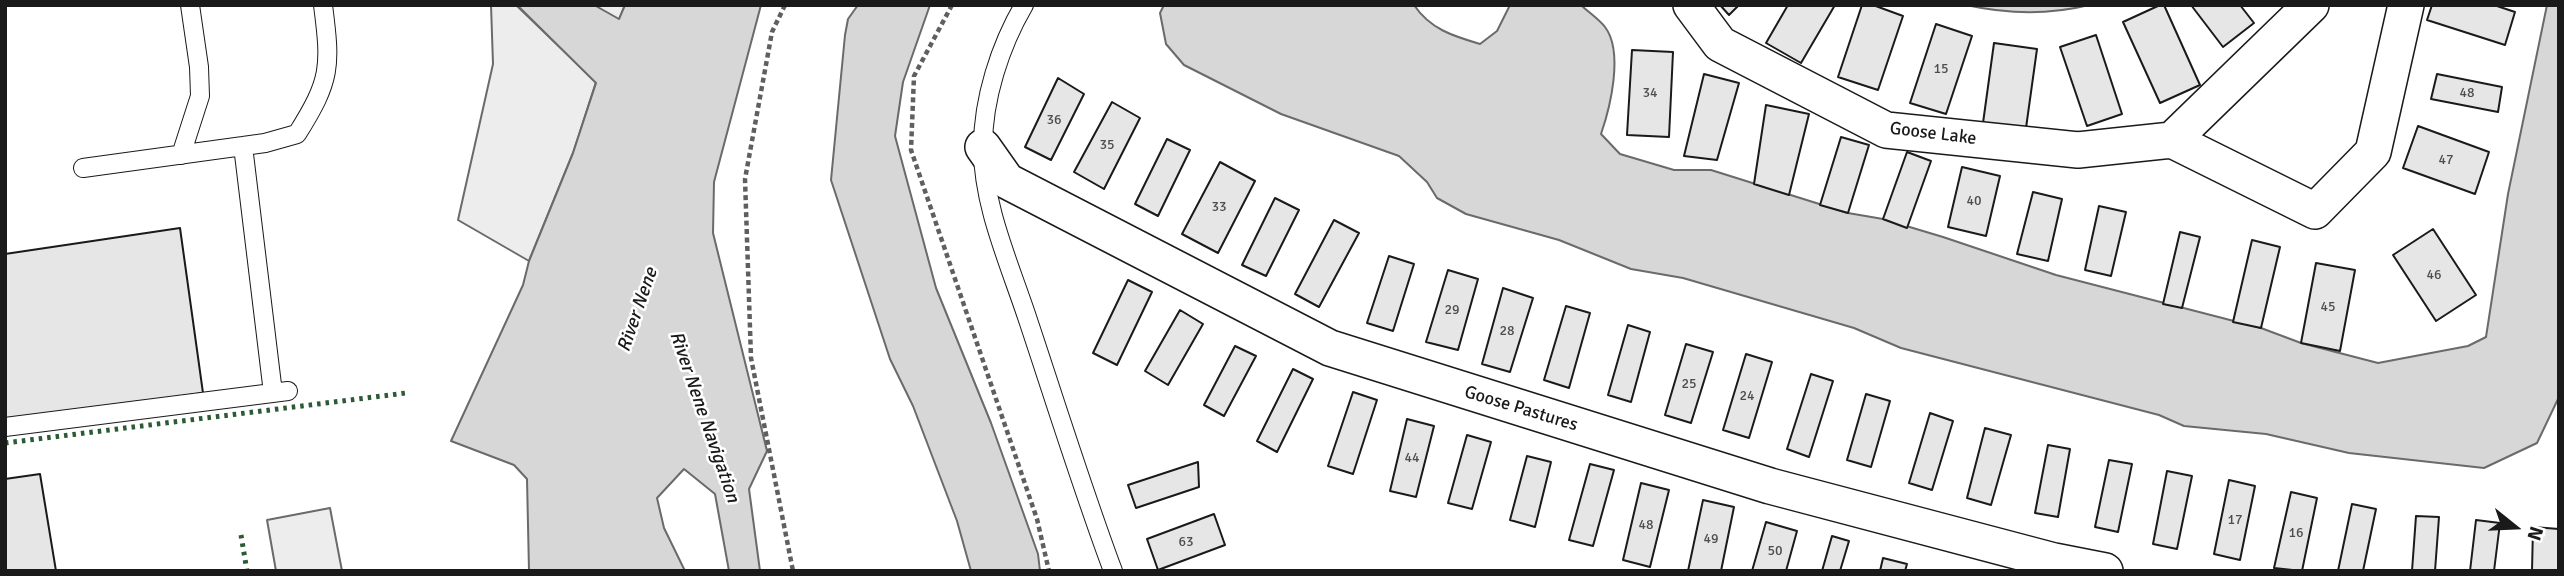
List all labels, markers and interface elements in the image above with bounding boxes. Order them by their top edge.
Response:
house number: 15 [1933,61,1949,77]
house number: 34 [1642,85,1658,101]
house number: 48 [2459,85,2475,101]
house number: 36 [1046,112,1062,128]
street label: Goose Lake [1888,118,1978,150]
house number: 35 [1099,137,1115,153]
house number: 47 [2438,152,2454,168]
house number: 40 [1966,193,1982,209]
house number: 33 [1211,199,1227,215]
water label: River Nene [613,265,663,355]
house number: 46 [2426,267,2442,283]
house number: 45 [2320,299,2336,315]
house number: 29 [1444,302,1460,318]
house number: 28 [1499,323,1515,339]
water label: River Nene Navigation [664,328,744,506]
house number: 25 [1681,376,1697,392]
street label: Goose Pastures [1462,382,1580,436]
house number: 24 [1739,388,1755,404]
house number: 44 [1404,450,1420,466]
north arrow [2480,492,2550,562]
house number: 17 [2227,512,2243,528]
house number: 48 [1638,517,1654,533]
text: N [2522,523,2548,543]
house number: 16 [2288,525,2304,541]
house number: 49 [1703,531,1719,547]
house number: 63 [1178,534,1194,550]
house number: 50 [1767,543,1783,559]

